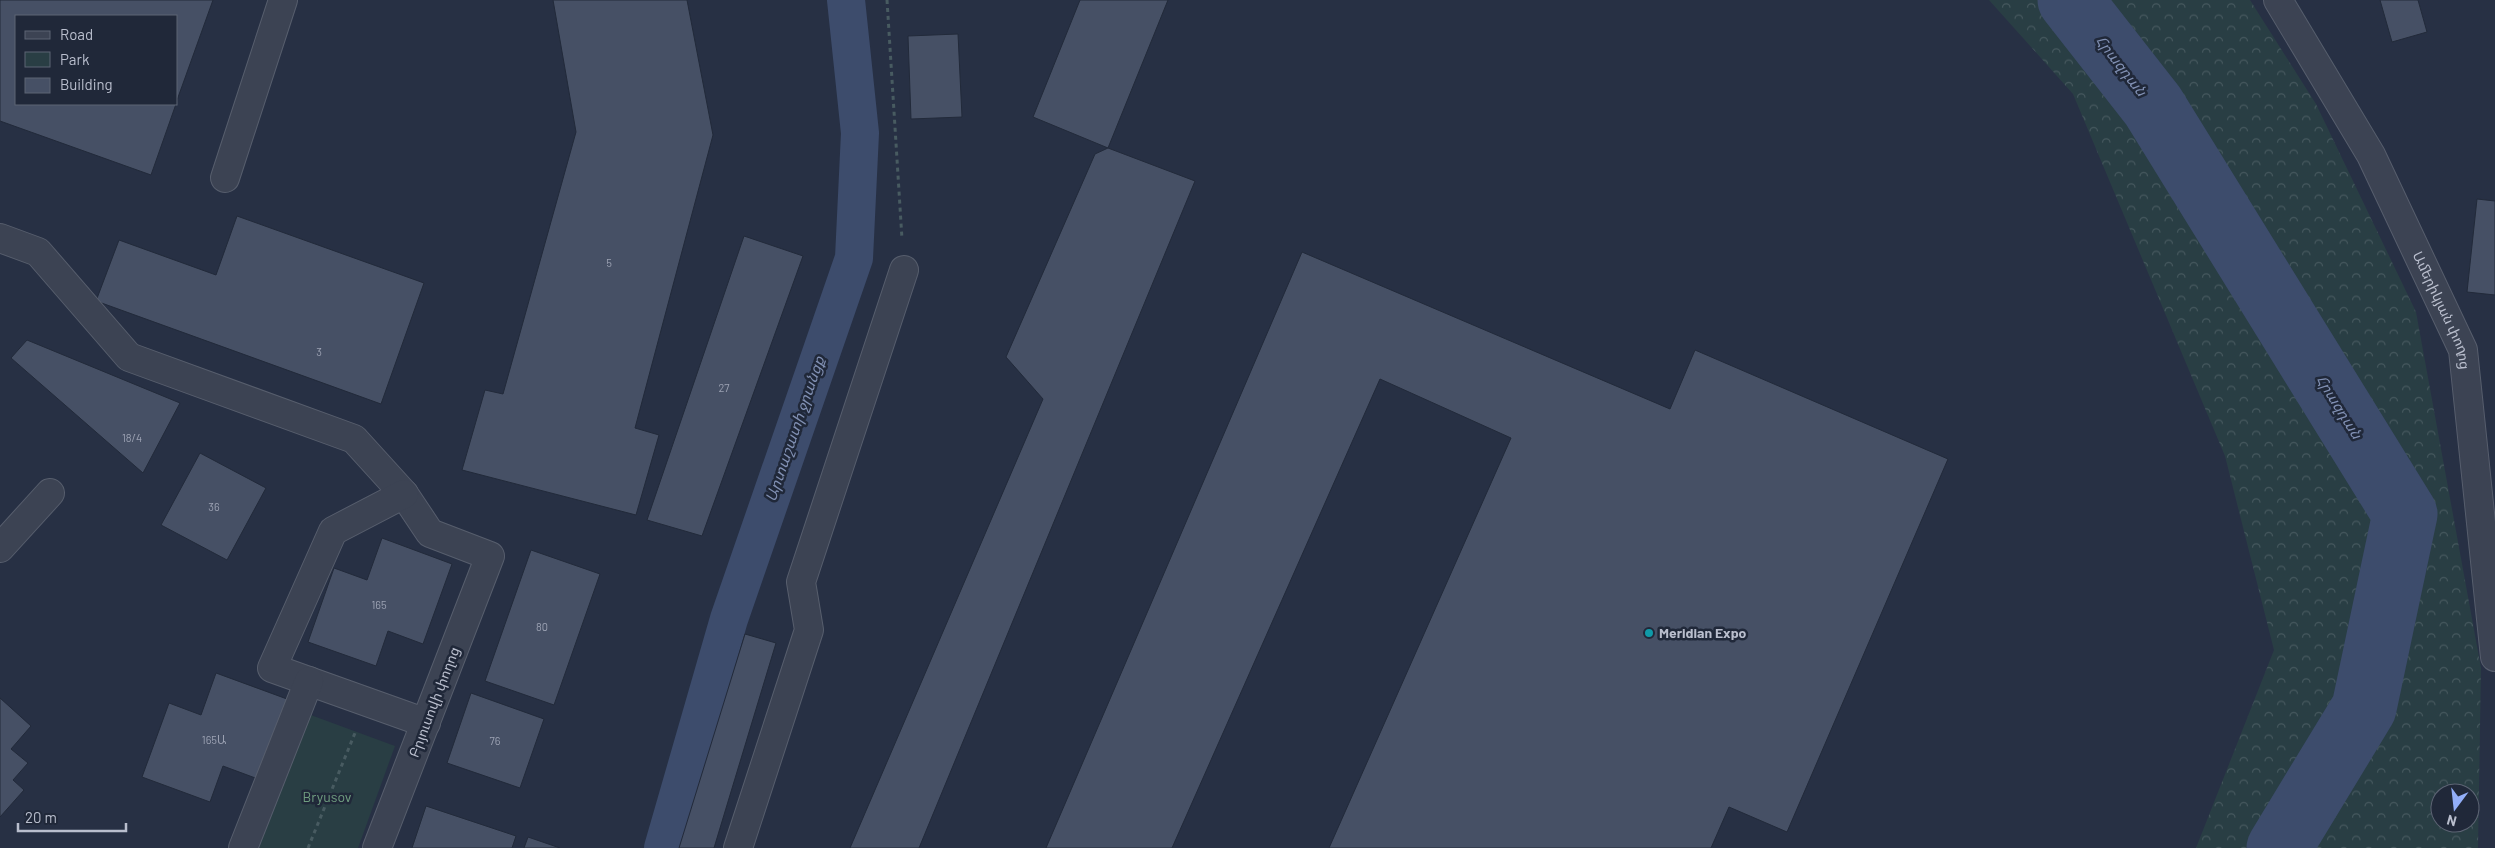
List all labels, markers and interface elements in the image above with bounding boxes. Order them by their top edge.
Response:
legend [15,15,178,105]
text: Road [60,25,93,43]
water label: Հրազդան [2092,32,2152,101]
text: Park [60,50,90,68]
text: Building [60,75,113,93]
street label: Ամերիկյան փողոց [2410,248,2474,370]
house number: 5 [606,256,612,269]
house number: 3 [316,345,322,358]
water label: Արտաշատի ջրանցք [761,353,829,504]
water label: Հրազդան [2312,371,2367,443]
house number: 27 [718,381,730,394]
house number: 18/4 [122,431,142,444]
house number: 36 [208,500,220,513]
house number: 165 [371,598,387,611]
house number: 80 [536,620,548,633]
place label: Meridian Expo [1659,624,1747,641]
marker: Meridian Expo [1643,627,1655,639]
street label: Բրյուսովի փողոց [405,644,462,760]
house number: 165Ա [202,733,226,746]
house number: 76 [490,734,501,747]
north arrow [2430,783,2480,833]
park label: Bryusov [303,788,352,805]
scale bar [18,800,125,832]
text: 20 m [25,808,57,826]
text: N [2445,812,2458,830]

